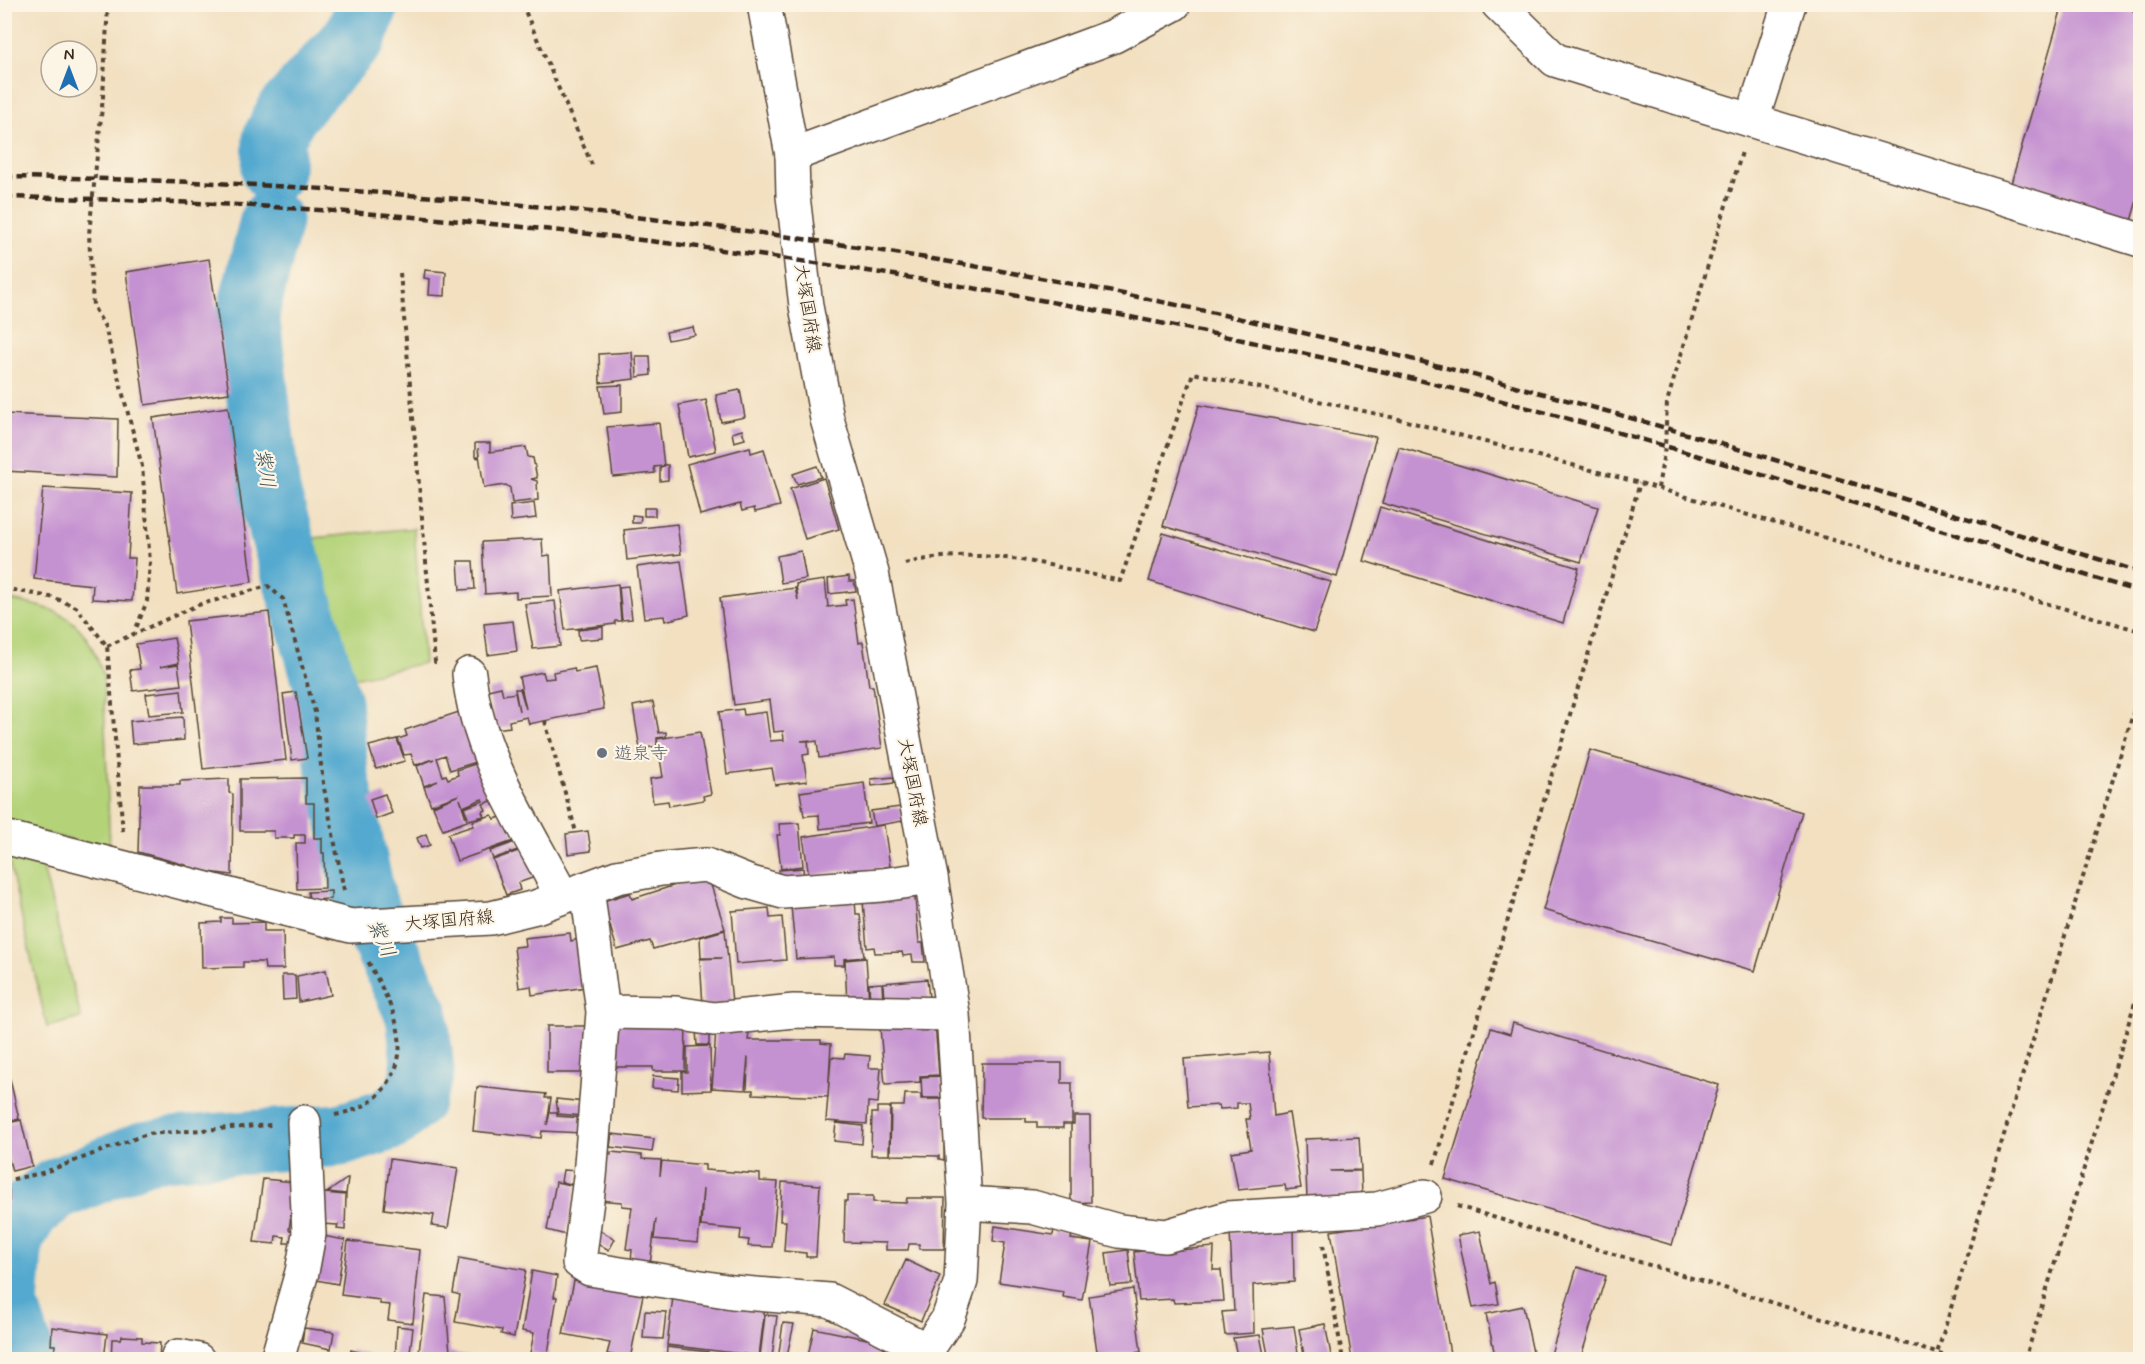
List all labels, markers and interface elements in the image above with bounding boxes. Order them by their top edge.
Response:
north arrow [39,39,99,99]
text: N [64,45,74,66]
street label: 大塚国府線 [788,262,826,354]
water label: 紫川 [248,447,281,490]
street label: 大塚国府線 [892,736,932,829]
place label: 遊泉寺 [614,742,668,766]
marker: 遊泉寺 [595,746,609,760]
street label: 大塚国府線 [403,905,495,937]
water label: 紫川 [360,915,401,962]

